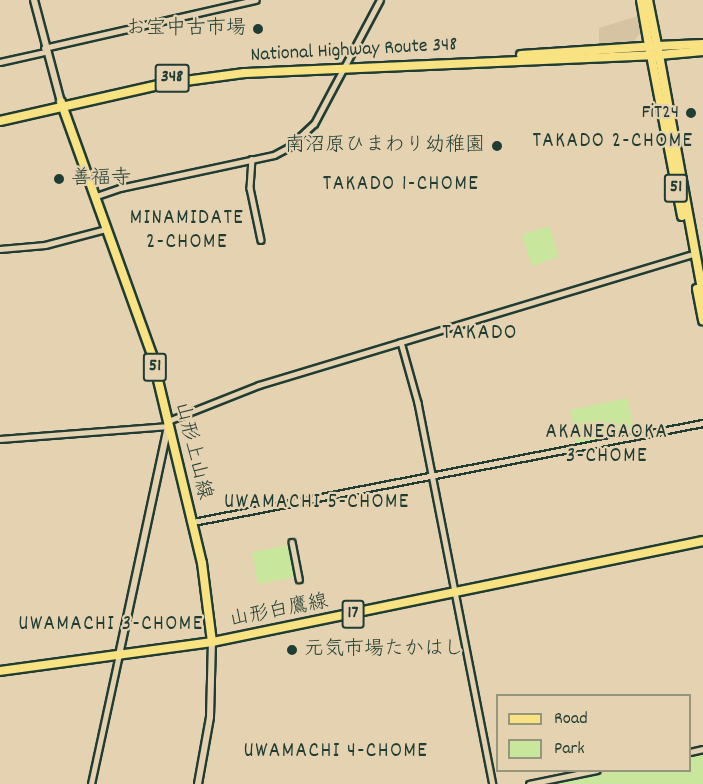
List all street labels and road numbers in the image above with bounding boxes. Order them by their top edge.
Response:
street label: National Highway Route 348 [250,34,458,68]
road number: 348 [154,63,190,93]
road number: 51 [662,173,690,203]
road number: 51 [142,352,168,382]
street label: 山形上山線 [168,400,216,502]
street label: 山形白鷹線 [228,591,330,633]
road number: 17 [341,599,365,629]

